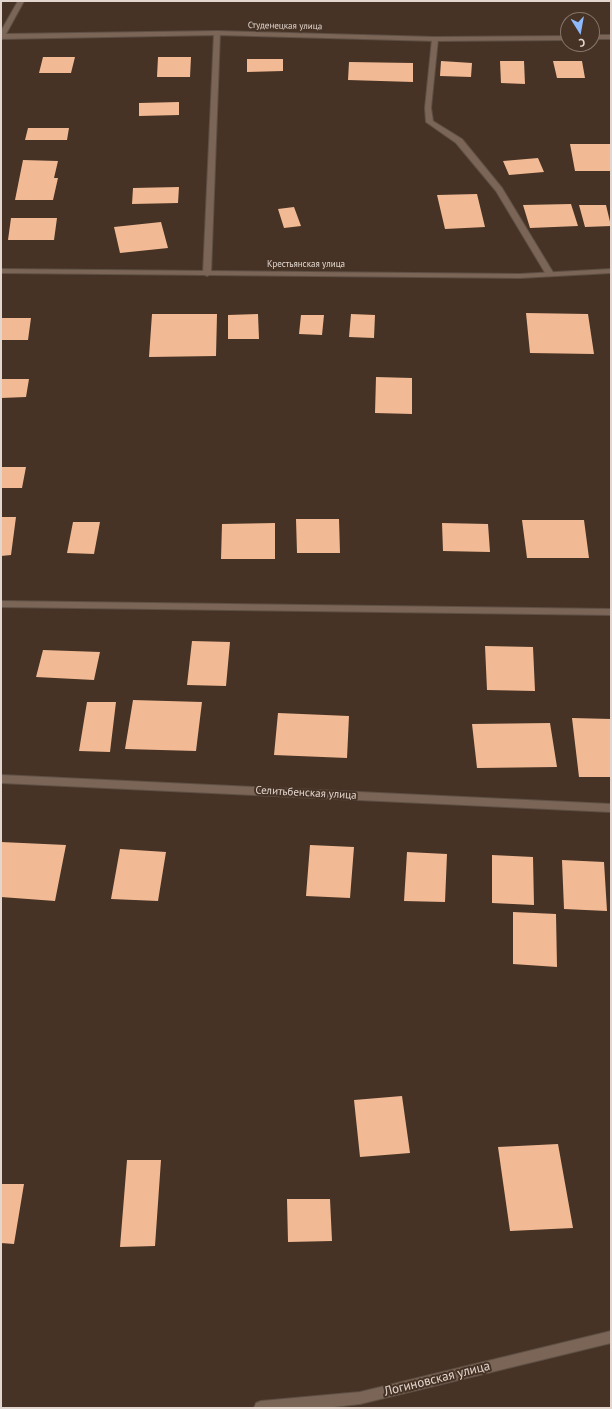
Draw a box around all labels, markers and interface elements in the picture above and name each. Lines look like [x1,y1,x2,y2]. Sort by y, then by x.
north arrow [560,12,600,52]
street label: Студенецкая улица [248,20,322,32]
text: С [578,35,586,50]
street label: Крестьянская улица [267,259,345,269]
street label: Селитьбенская улица [255,784,357,802]
street label: Логиновская улица [382,1358,492,1400]

